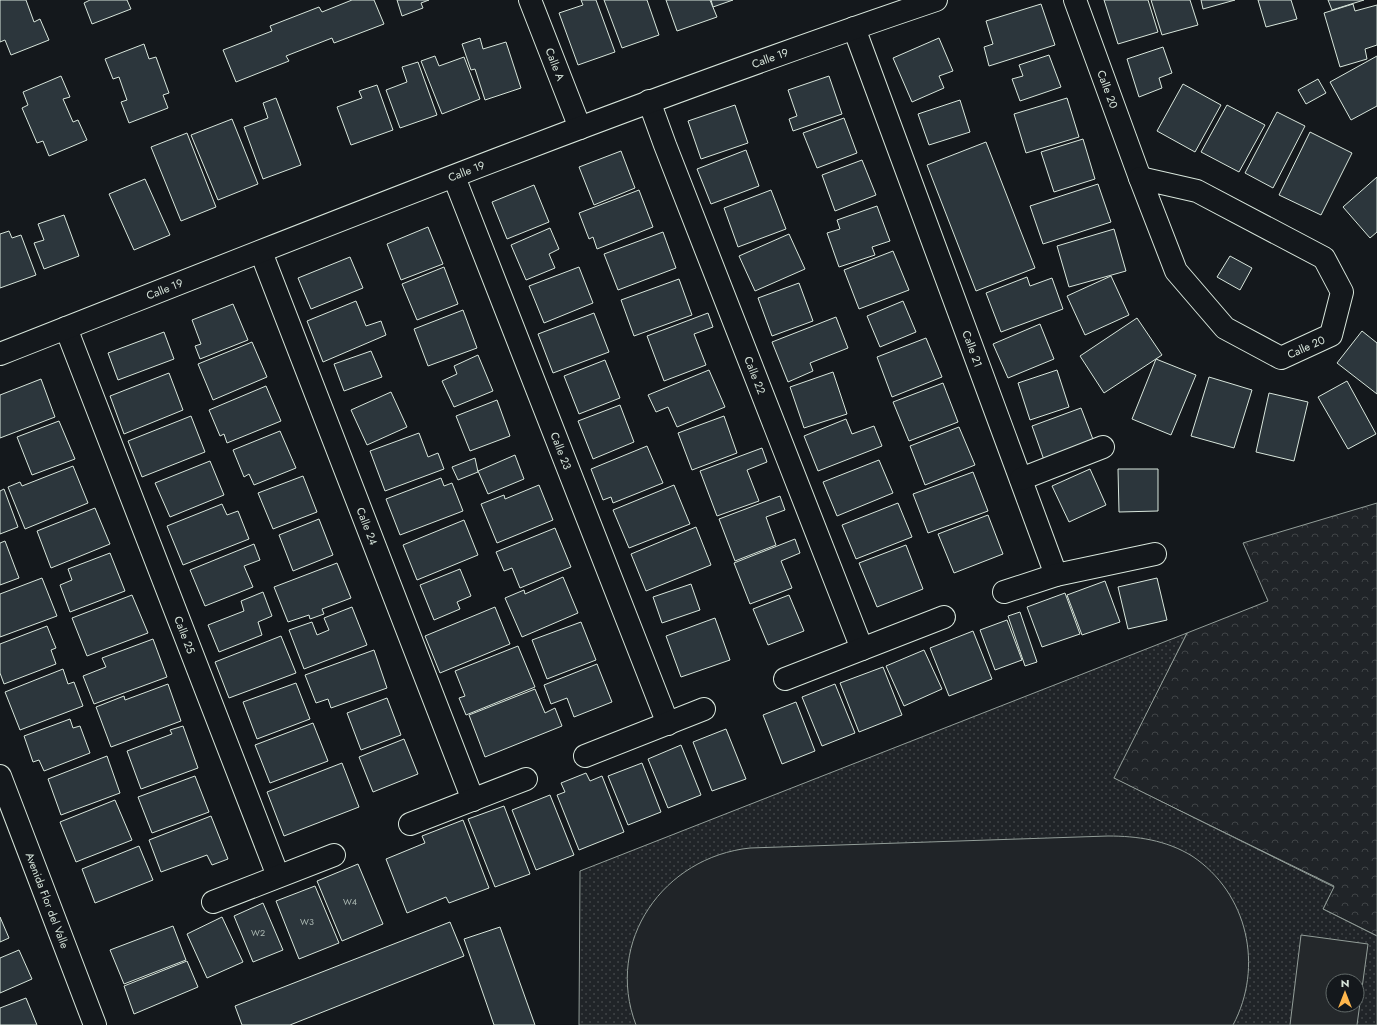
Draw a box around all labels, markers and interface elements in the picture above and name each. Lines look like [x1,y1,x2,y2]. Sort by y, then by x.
street label: Calle 19 [749,44,791,72]
street label: Calle A [541,45,569,84]
street label: Calle 20 [1093,68,1122,111]
street label: Calle 19 [446,157,487,185]
street label: Calle 19 [144,275,185,304]
street label: Calle 21 [958,328,987,369]
street label: Calle 20 [1285,331,1328,362]
street label: Calle 22 [740,354,770,396]
street label: Calle 23 [547,430,576,472]
street label: Calle 24 [352,505,382,548]
street label: Calle 25 [170,614,199,656]
street label: Avenida Flor del Valle [22,850,73,951]
house number: W4 [343,895,357,908]
house number: W3 [300,915,314,928]
house number: W2 [251,926,265,939]
north arrow [1325,973,1365,1013]
text: N [1341,975,1349,991]

